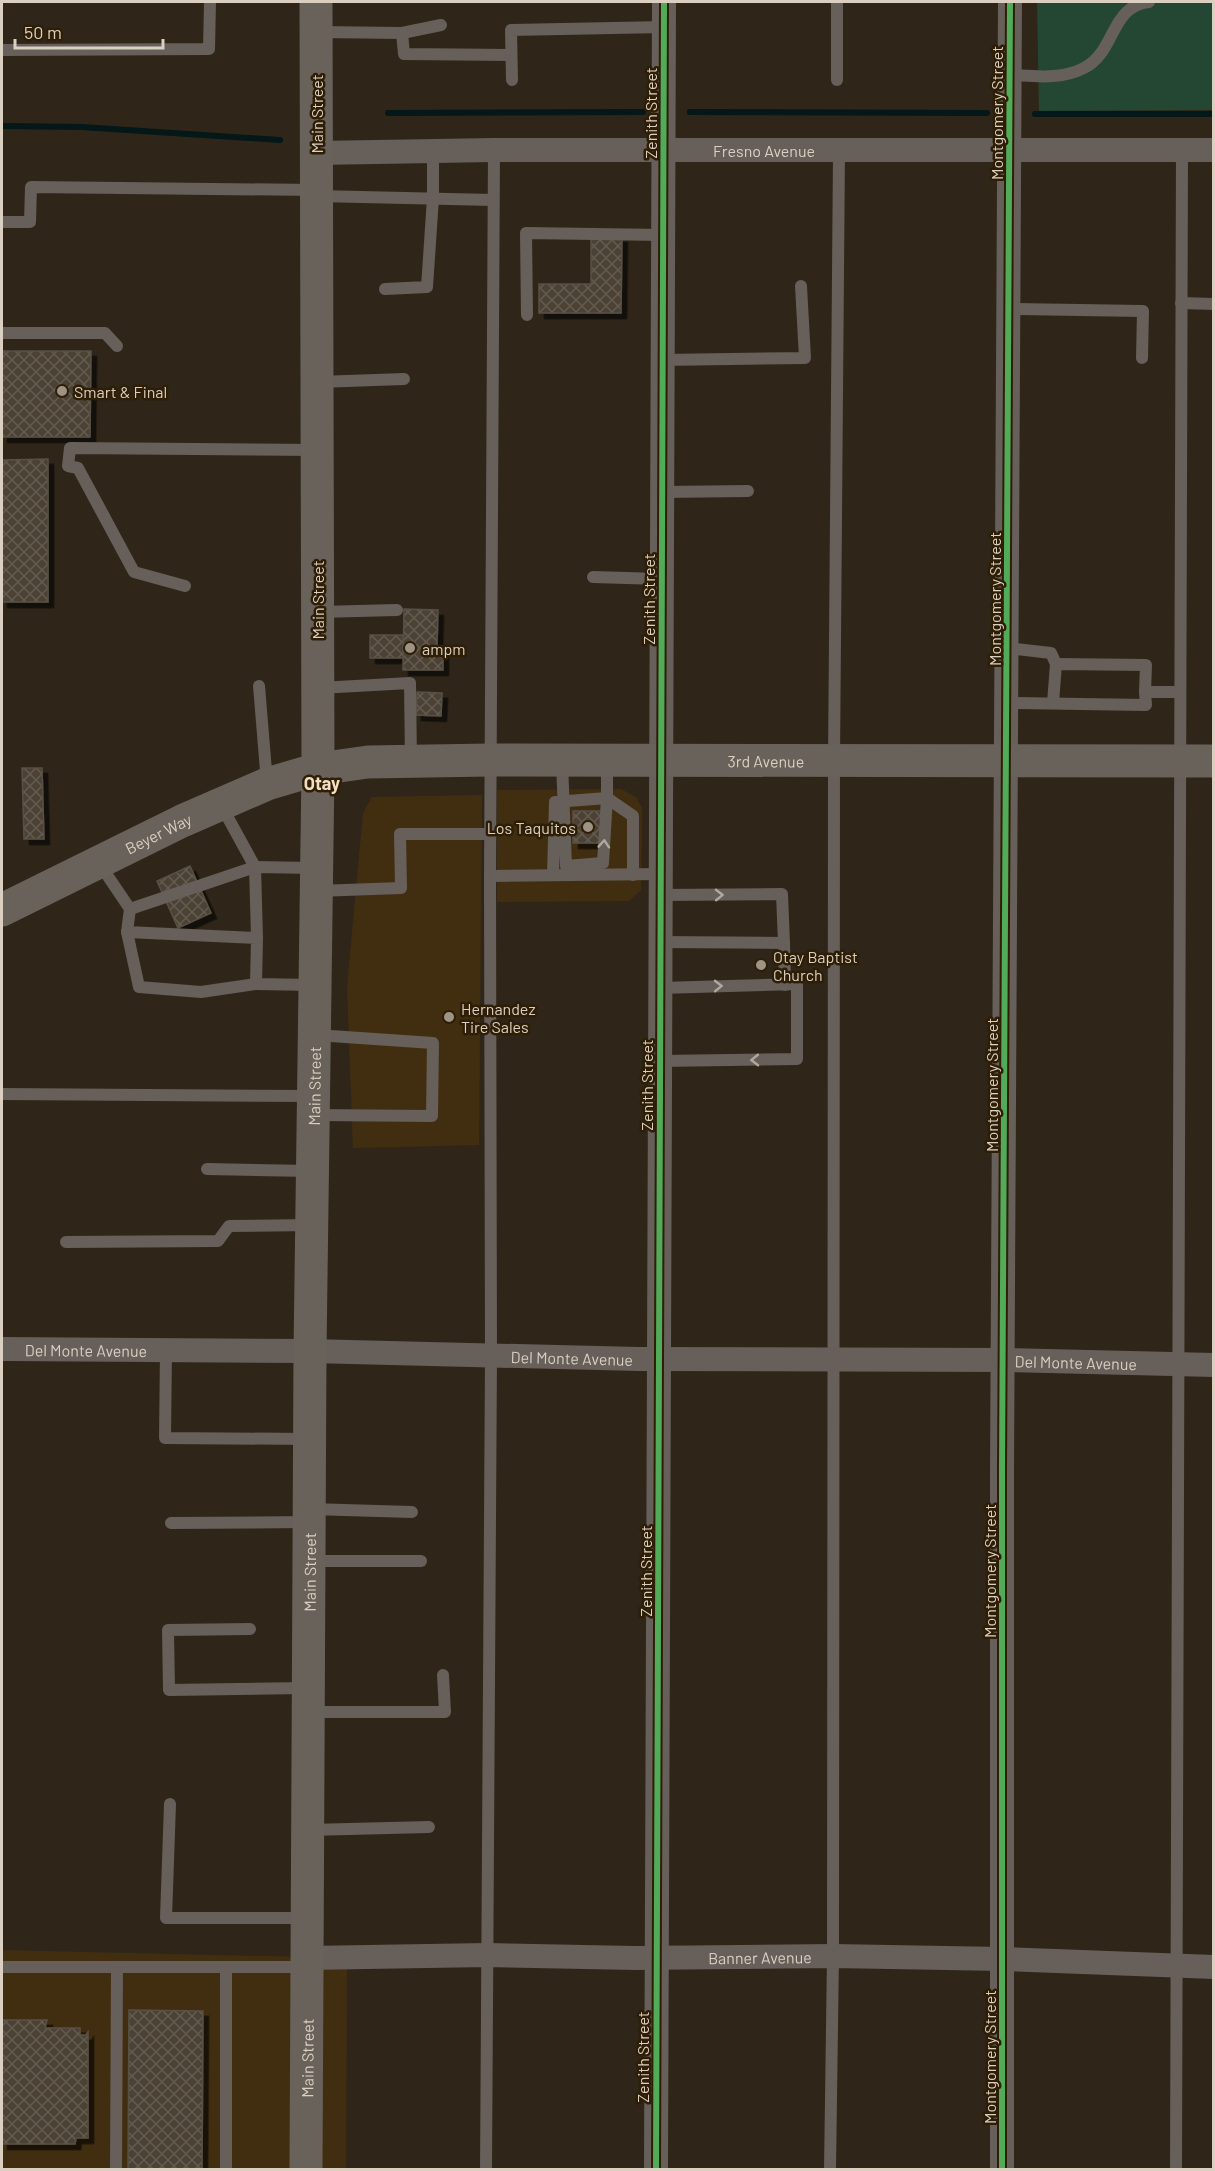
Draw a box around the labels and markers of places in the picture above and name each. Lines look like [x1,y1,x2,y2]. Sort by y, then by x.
place label: Smart & Final [74,382,167,401]
marker: Smart & Final [55,384,69,398]
place label: ampm [422,639,465,658]
marker: ampm [403,641,417,655]
place label: Los Taquitos [487,818,576,837]
marker: Los Taquitos [581,820,595,834]
place label: Otay Baptist Church [773,947,858,984]
marker: Otay Baptist Church [754,958,768,972]
place label: Hernandez Tire Sales [461,999,536,1036]
marker: Hernandez Tire Sales [442,1010,456,1024]

